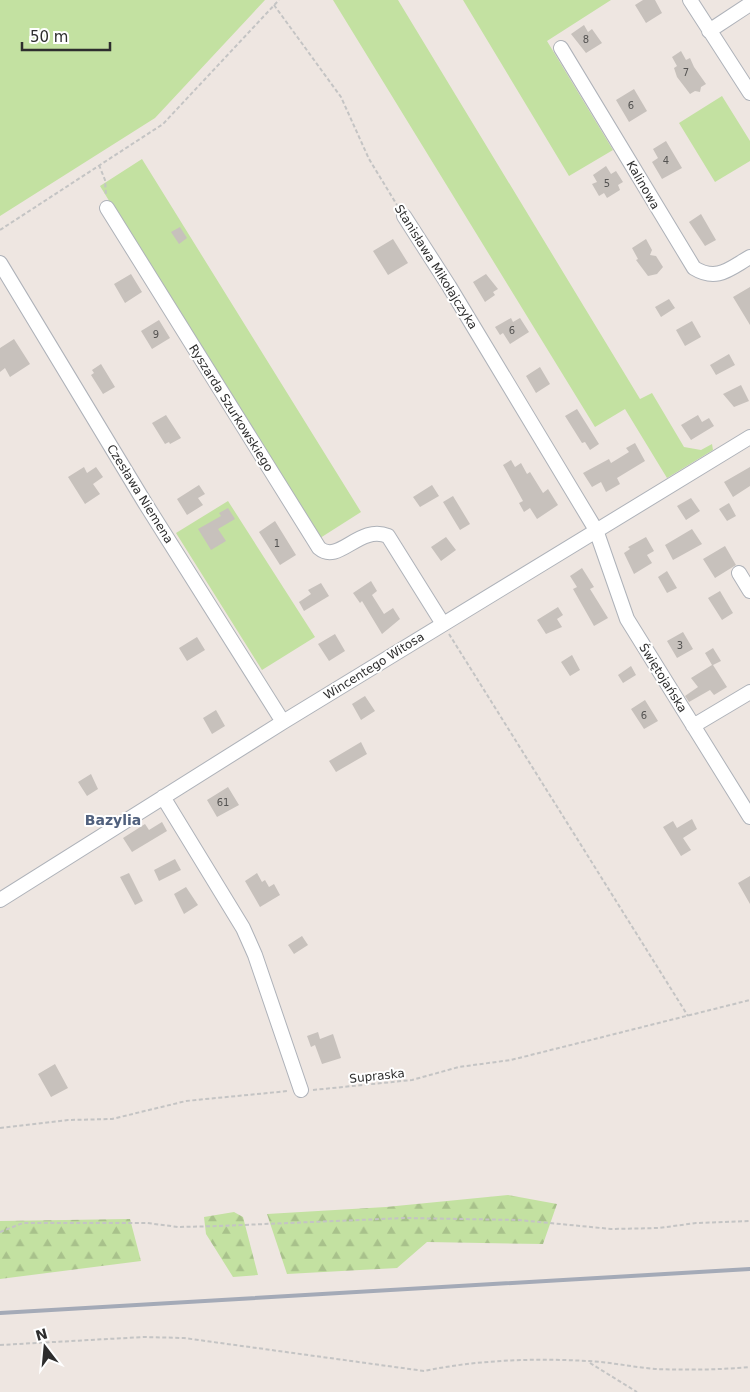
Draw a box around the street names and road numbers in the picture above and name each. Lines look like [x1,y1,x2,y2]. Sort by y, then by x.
street label: Kalinowa [623,158,663,212]
street label: Stanisława Mikołajczyka [392,202,480,332]
street label: Ryszarda Szurkowskiego [186,342,276,474]
street label: Czesława Niemena [104,442,176,546]
street label: Wincentego Witosa [321,629,427,703]
street label: Świętojańska [636,640,691,715]
street label: Supraska [349,1066,405,1086]

